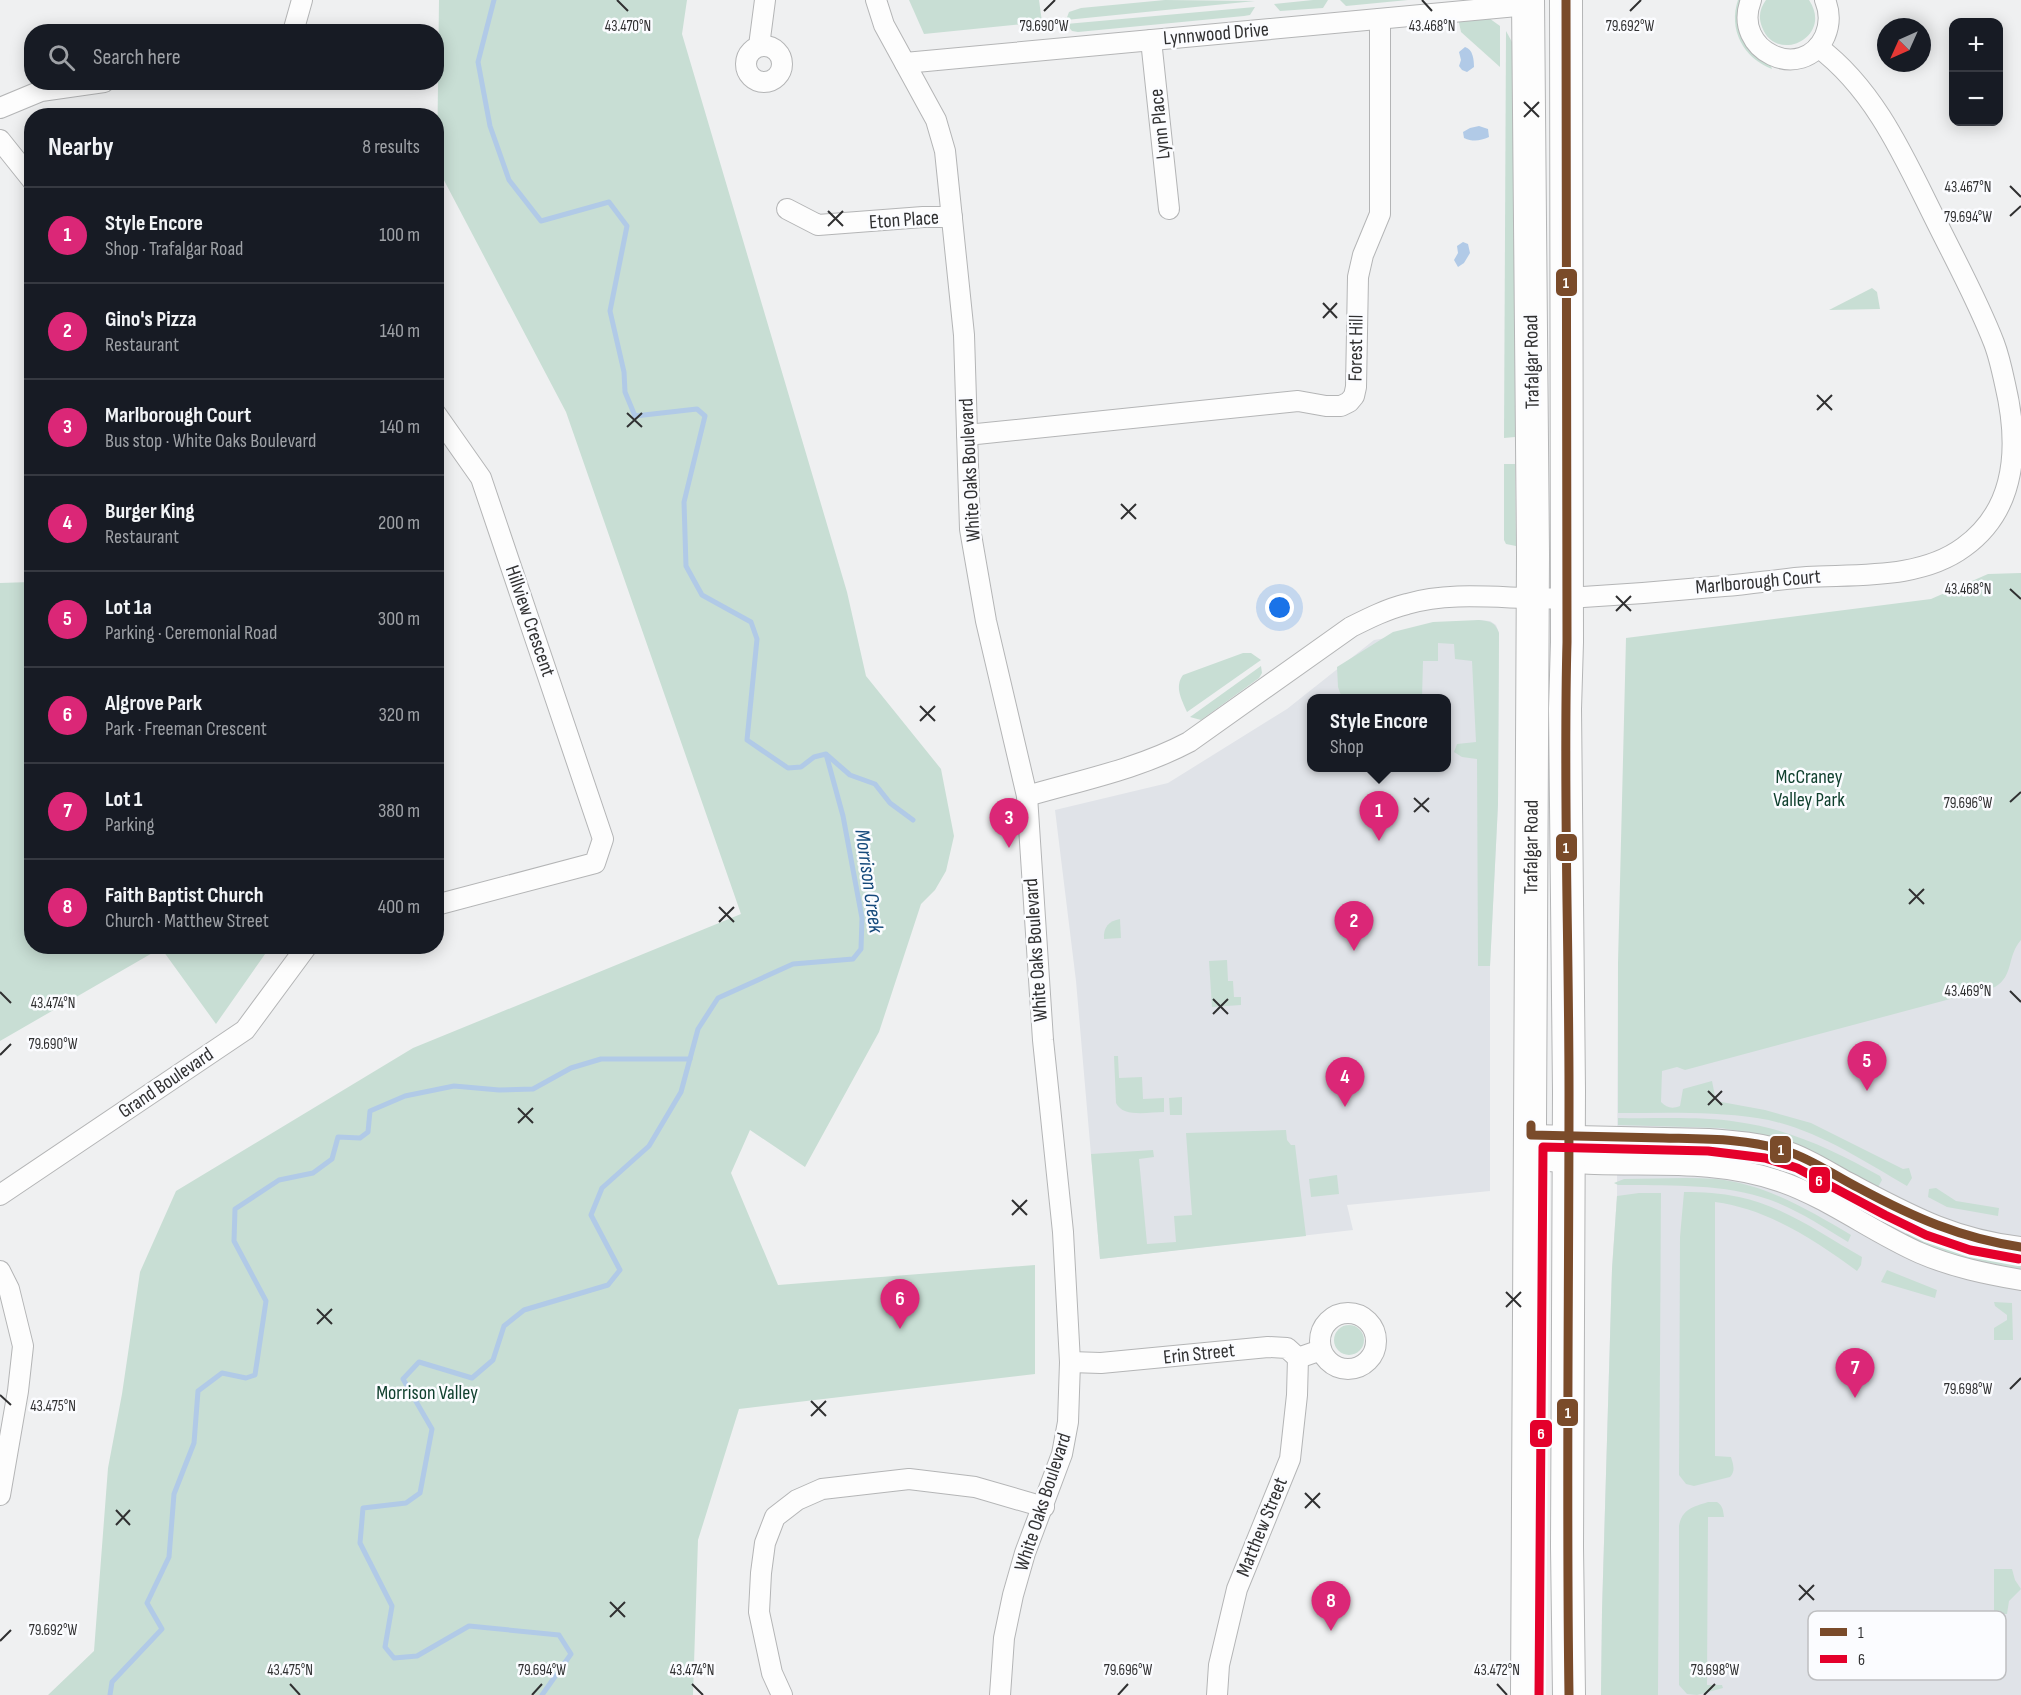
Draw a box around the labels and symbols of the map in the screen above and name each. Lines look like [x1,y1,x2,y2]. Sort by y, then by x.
text: 43.470°N [605,17,651,36]
text: 79.690°W [1020,17,1069,36]
street label: Lynnwood Drive [1162,17,1270,51]
text: 43.468°N [1409,17,1455,36]
text: 79.692°W [1606,17,1654,36]
north arrow [1877,18,1931,72]
street label: Lynn Place [1144,88,1176,160]
text: 43.467°N [1945,178,1991,197]
street label: Eton Place [868,206,940,234]
text: 79.694°W [1944,208,1992,227]
line badge: 1 [1555,268,1578,297]
text: 1 [1563,274,1570,293]
street label: Forest Hill [1343,314,1369,382]
street label: Trafalgar Road [1519,315,1545,409]
street label: White Oaks Boulevard [954,398,986,542]
street label: Hillview Crescent [500,562,560,680]
street label: Marlborough Court [1694,565,1822,599]
text: 43.468°N [1945,580,1991,599]
your location [1265,593,1294,622]
park label: McCraney Valley Park [1773,765,1845,812]
pin: 1 [1360,792,1398,841]
text: 79.696°W [1944,794,1993,813]
pin: 3 [990,798,1028,848]
street label: Trafalgar Road [1519,800,1544,894]
water label: Morrison Creek [849,828,889,935]
line badge: 1 [1555,833,1578,862]
text: 1 [1563,839,1570,858]
street label: White Oaks Boulevard [1019,878,1053,1022]
pin: 2 [1334,902,1374,951]
text: 43.469°N [1945,982,1991,1001]
text: 43.474°N [31,994,75,1013]
text: 79.690°W [29,1035,78,1054]
street label: Grand Boulevard [114,1042,218,1124]
pin: 5 [1848,1042,1886,1091]
pin: 4 [1326,1058,1364,1107]
line badge: 1 [1769,1135,1792,1164]
text: 1 [1778,1141,1785,1160]
line badge: 6 [1808,1166,1831,1194]
text: 6 [1815,1172,1823,1191]
pin: 6 [880,1280,920,1329]
street label: Erin Street [1162,1338,1236,1370]
pin: 7 [1836,1348,1874,1398]
text: 79.698°W [1944,1380,1992,1399]
park label: Morrison Valley [376,1381,478,1405]
text: 43.475°N [30,1397,76,1416]
line badge: 1 [1556,1398,1579,1427]
text: 1 [1565,1404,1572,1423]
line badge: 6 [1529,1419,1553,1448]
text: 6 [1537,1425,1545,1444]
street label: White Oaks Boulevard [1009,1430,1077,1574]
street label: Matthew Street [1231,1474,1293,1580]
pin: 8 [1312,1582,1350,1631]
legend [1808,1611,2006,1680]
text: 79.692°W [29,1621,77,1640]
text: 1 [1858,1624,1864,1643]
text: 6 [1858,1651,1865,1670]
text: 43.475°N [267,1661,313,1680]
text: 79.694°W [518,1661,566,1680]
text: 43.474°N [670,1661,714,1680]
text: 79.696°W [1104,1661,1153,1680]
text: 43.472°N [1474,1661,1520,1680]
text: 79.698°W [1691,1661,1739,1680]

